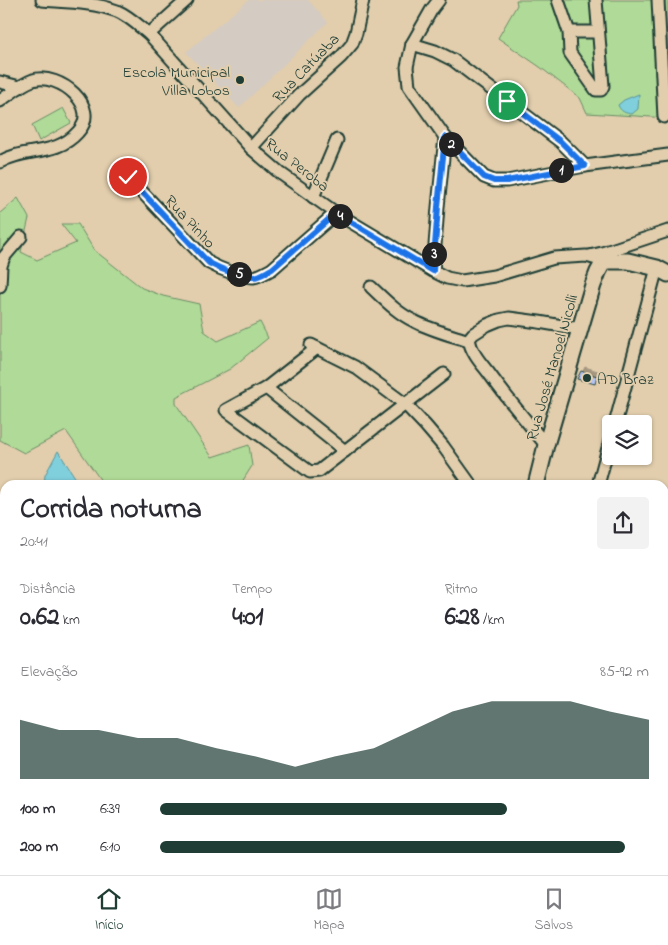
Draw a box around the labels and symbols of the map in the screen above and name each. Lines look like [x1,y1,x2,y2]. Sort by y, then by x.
street label: Rua Catúaba [267,28,346,108]
place label: Escola Municipal Villa Lobos [122,61,230,103]
marker: Escola Municipal Villa Lobos [234,74,246,86]
pin [486,80,528,122]
pin: 2 [438,132,464,156]
street label: Rua Peroba [259,133,334,198]
pin [107,156,149,198]
pin: 1 [548,158,574,182]
street label: Rua Pinho [158,190,221,255]
pin: 4 [328,204,352,228]
pin: 3 [422,242,446,266]
pin: 5 [226,262,252,286]
street label: Rua José Manoel Nicolli [521,291,585,444]
place label: AD Braz [597,368,654,392]
marker: AD Braz [581,372,593,384]

